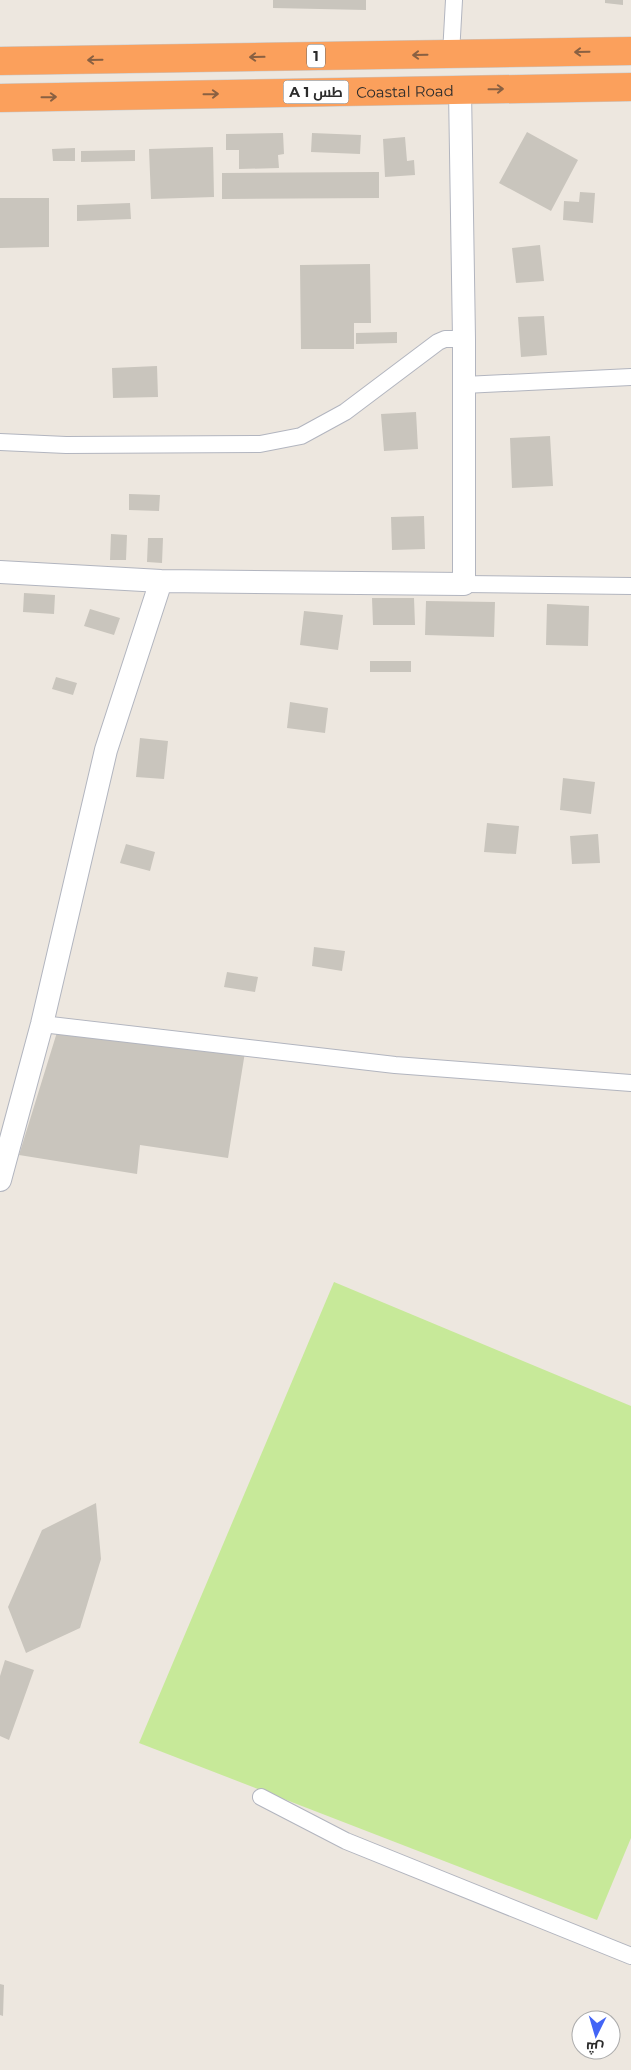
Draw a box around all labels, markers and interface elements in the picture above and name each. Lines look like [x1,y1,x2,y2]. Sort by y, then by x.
road number: 1 [307,44,325,68]
one-way arrow [575,47,591,57]
one-way arrow [412,50,428,60]
one-way arrow [250,52,266,62]
one-way arrow [87,55,104,65]
road number: A 1 طس [284,80,348,104]
street label: Coastal Road [356,81,454,101]
one-way arrow [488,84,504,94]
one-way arrow [202,89,219,99]
one-way arrow [40,92,56,102]
north arrow [571,2010,621,2060]
text: ش [585,2038,605,2058]

